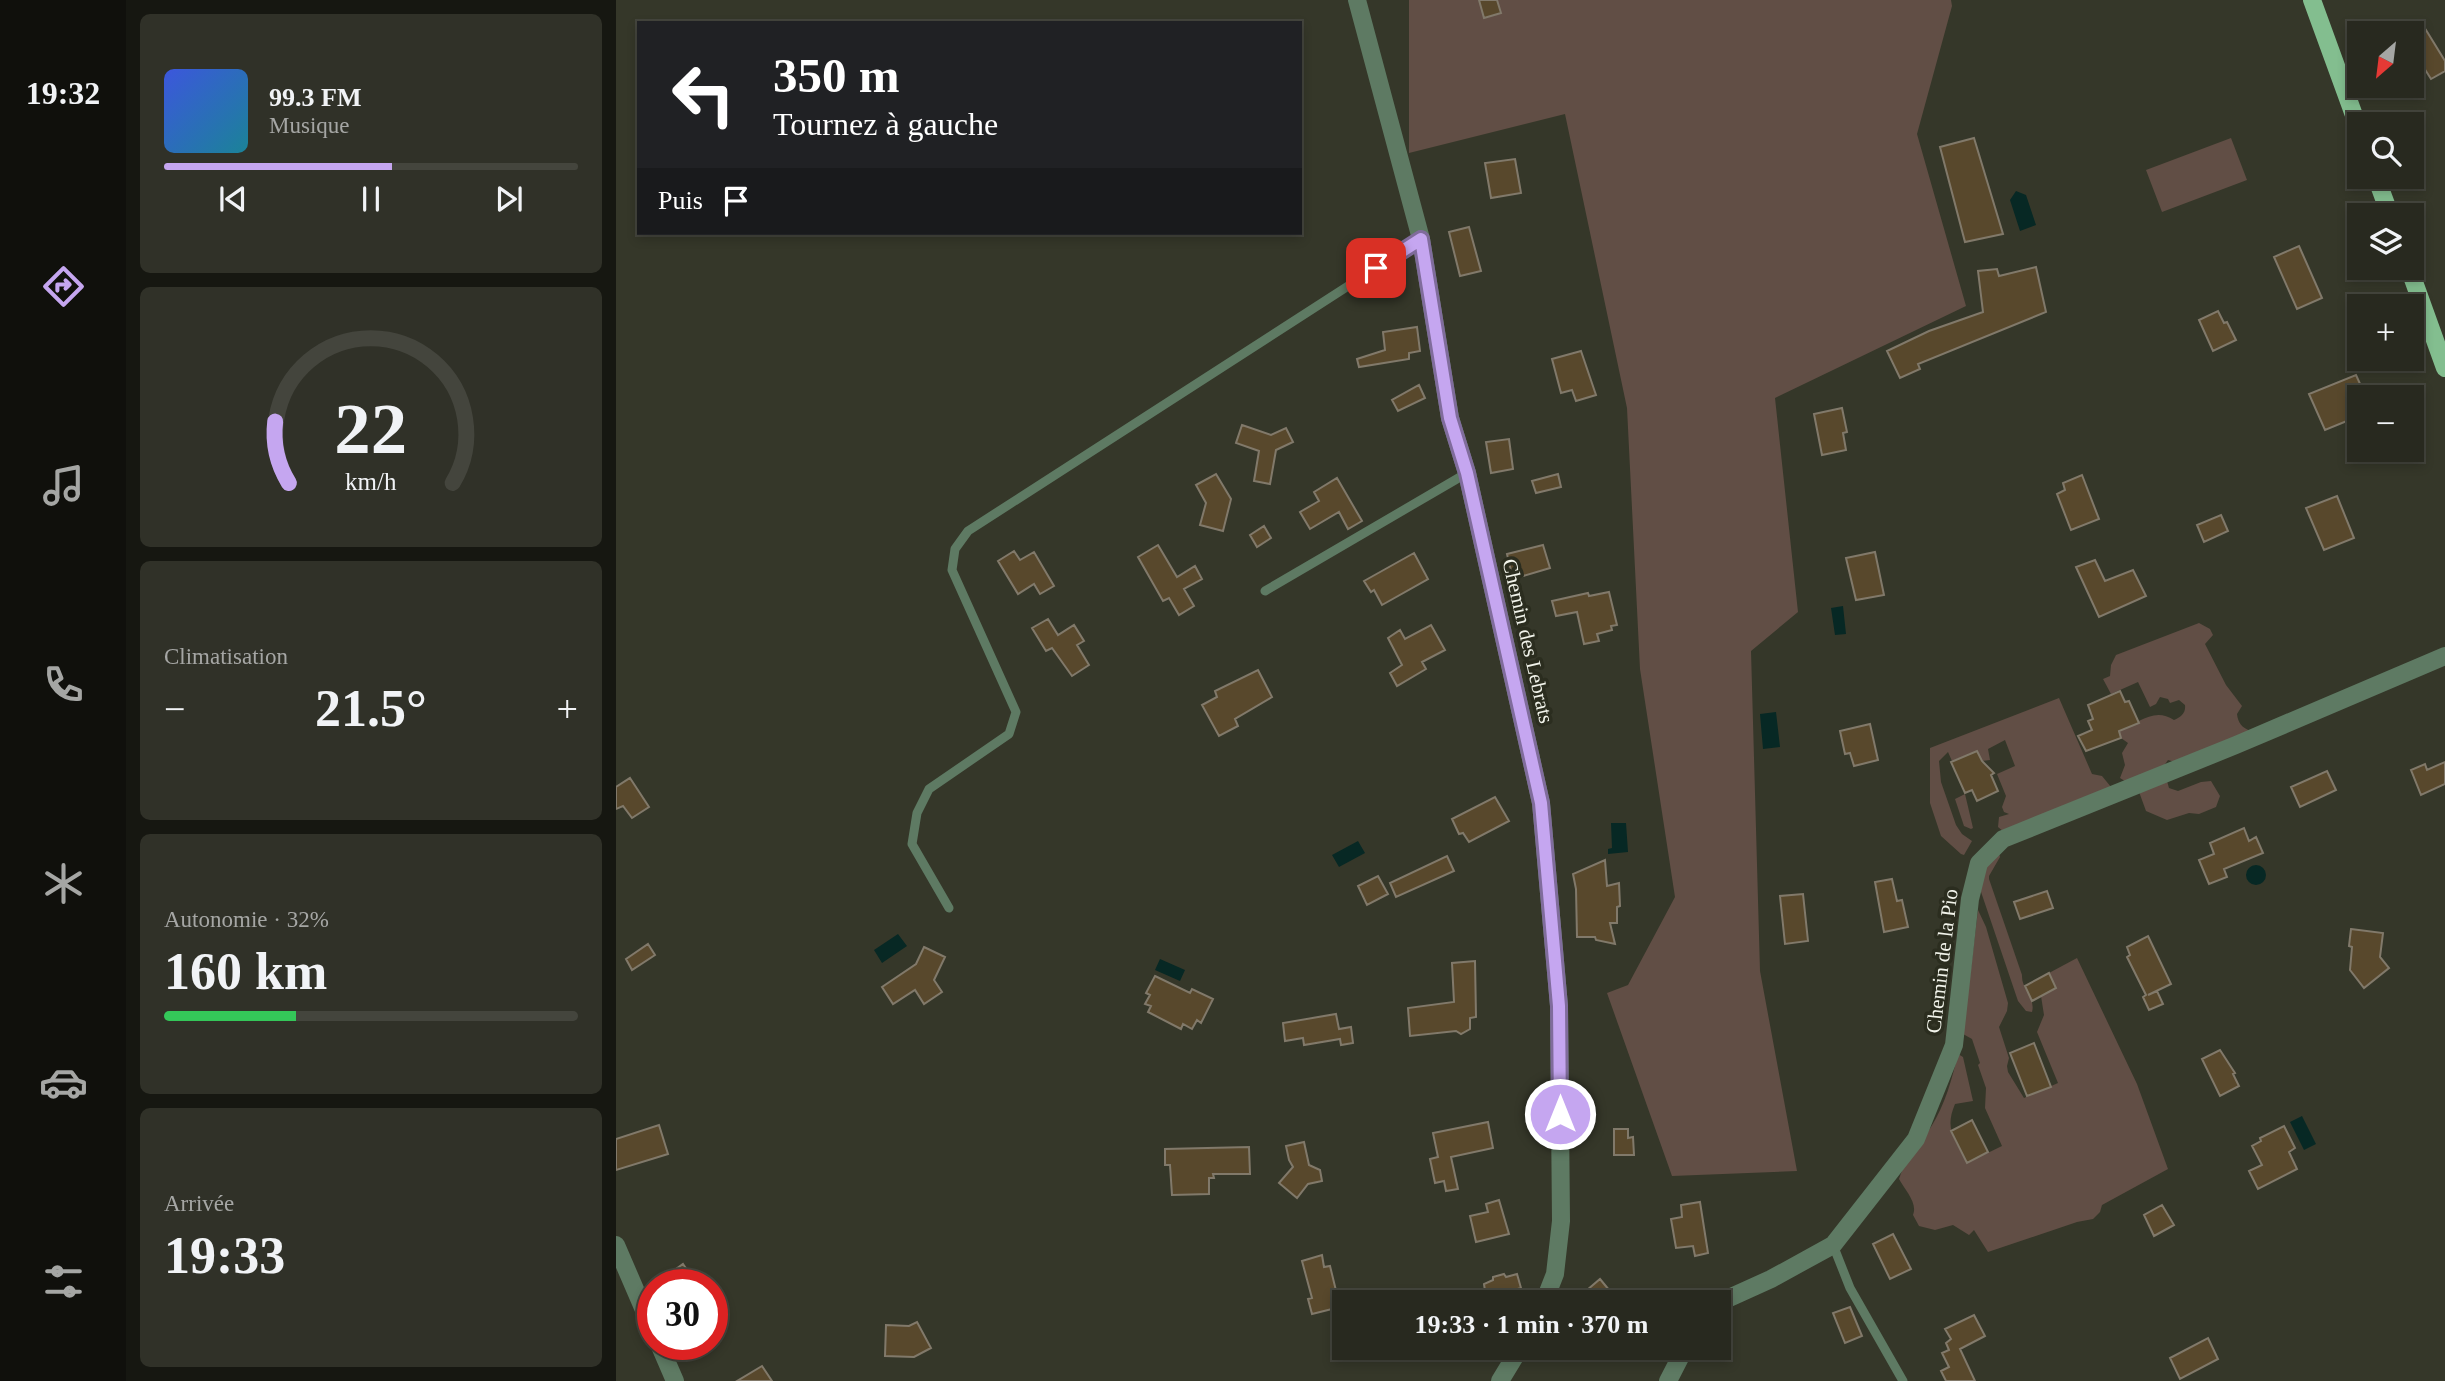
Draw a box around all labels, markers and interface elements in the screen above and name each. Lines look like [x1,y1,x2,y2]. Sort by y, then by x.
north arrow [2347,21,2424,98]
map controls [2347,21,2424,462]
text: 350 m [773,48,900,103]
icon: left [658,49,749,140]
text: 19:32 [26,75,100,111]
text: 99.3 FM [269,83,361,112]
text: Tournez à gauche [773,106,998,142]
button: search [2347,112,2424,189]
text: Musique [269,113,350,138]
icon: previous [214,180,252,218]
icon: pause [352,180,390,218]
icon: next [490,180,528,218]
icon: arrive [717,182,755,220]
text: Puis [658,186,703,215]
button: layers [2347,203,2424,280]
pin [1346,238,1406,298]
icon: arrive [1357,249,1395,287]
icon: directions [39,262,88,311]
button: + [2347,294,2424,371]
button: − [2347,385,2424,462]
text: 22 [335,389,407,470]
icon: music [39,461,88,510]
text: km/h [345,468,397,495]
street label: Chemin des Lebrats [1497,556,1559,726]
text: Climatisation [164,644,288,669]
icon: phone [39,660,88,709]
text: 21.5° [315,680,427,737]
text: − [164,688,185,730]
text: + [557,688,578,730]
icon: climate [39,859,88,908]
street label: Chemin de la Pio [1921,887,1963,1035]
text: Autonomie · 32% [164,907,329,932]
text: 160 km [164,943,327,1000]
icon: car [39,1058,88,1107]
position arrow [1523,1077,1597,1151]
text: Arrivée [164,1191,234,1216]
text: 19:33 [164,1227,285,1284]
icon: filters [39,1257,88,1306]
speed limit sign: 30 [637,1269,728,1360]
text: 19:33 · 1 min · 370 m [1415,1310,1649,1339]

